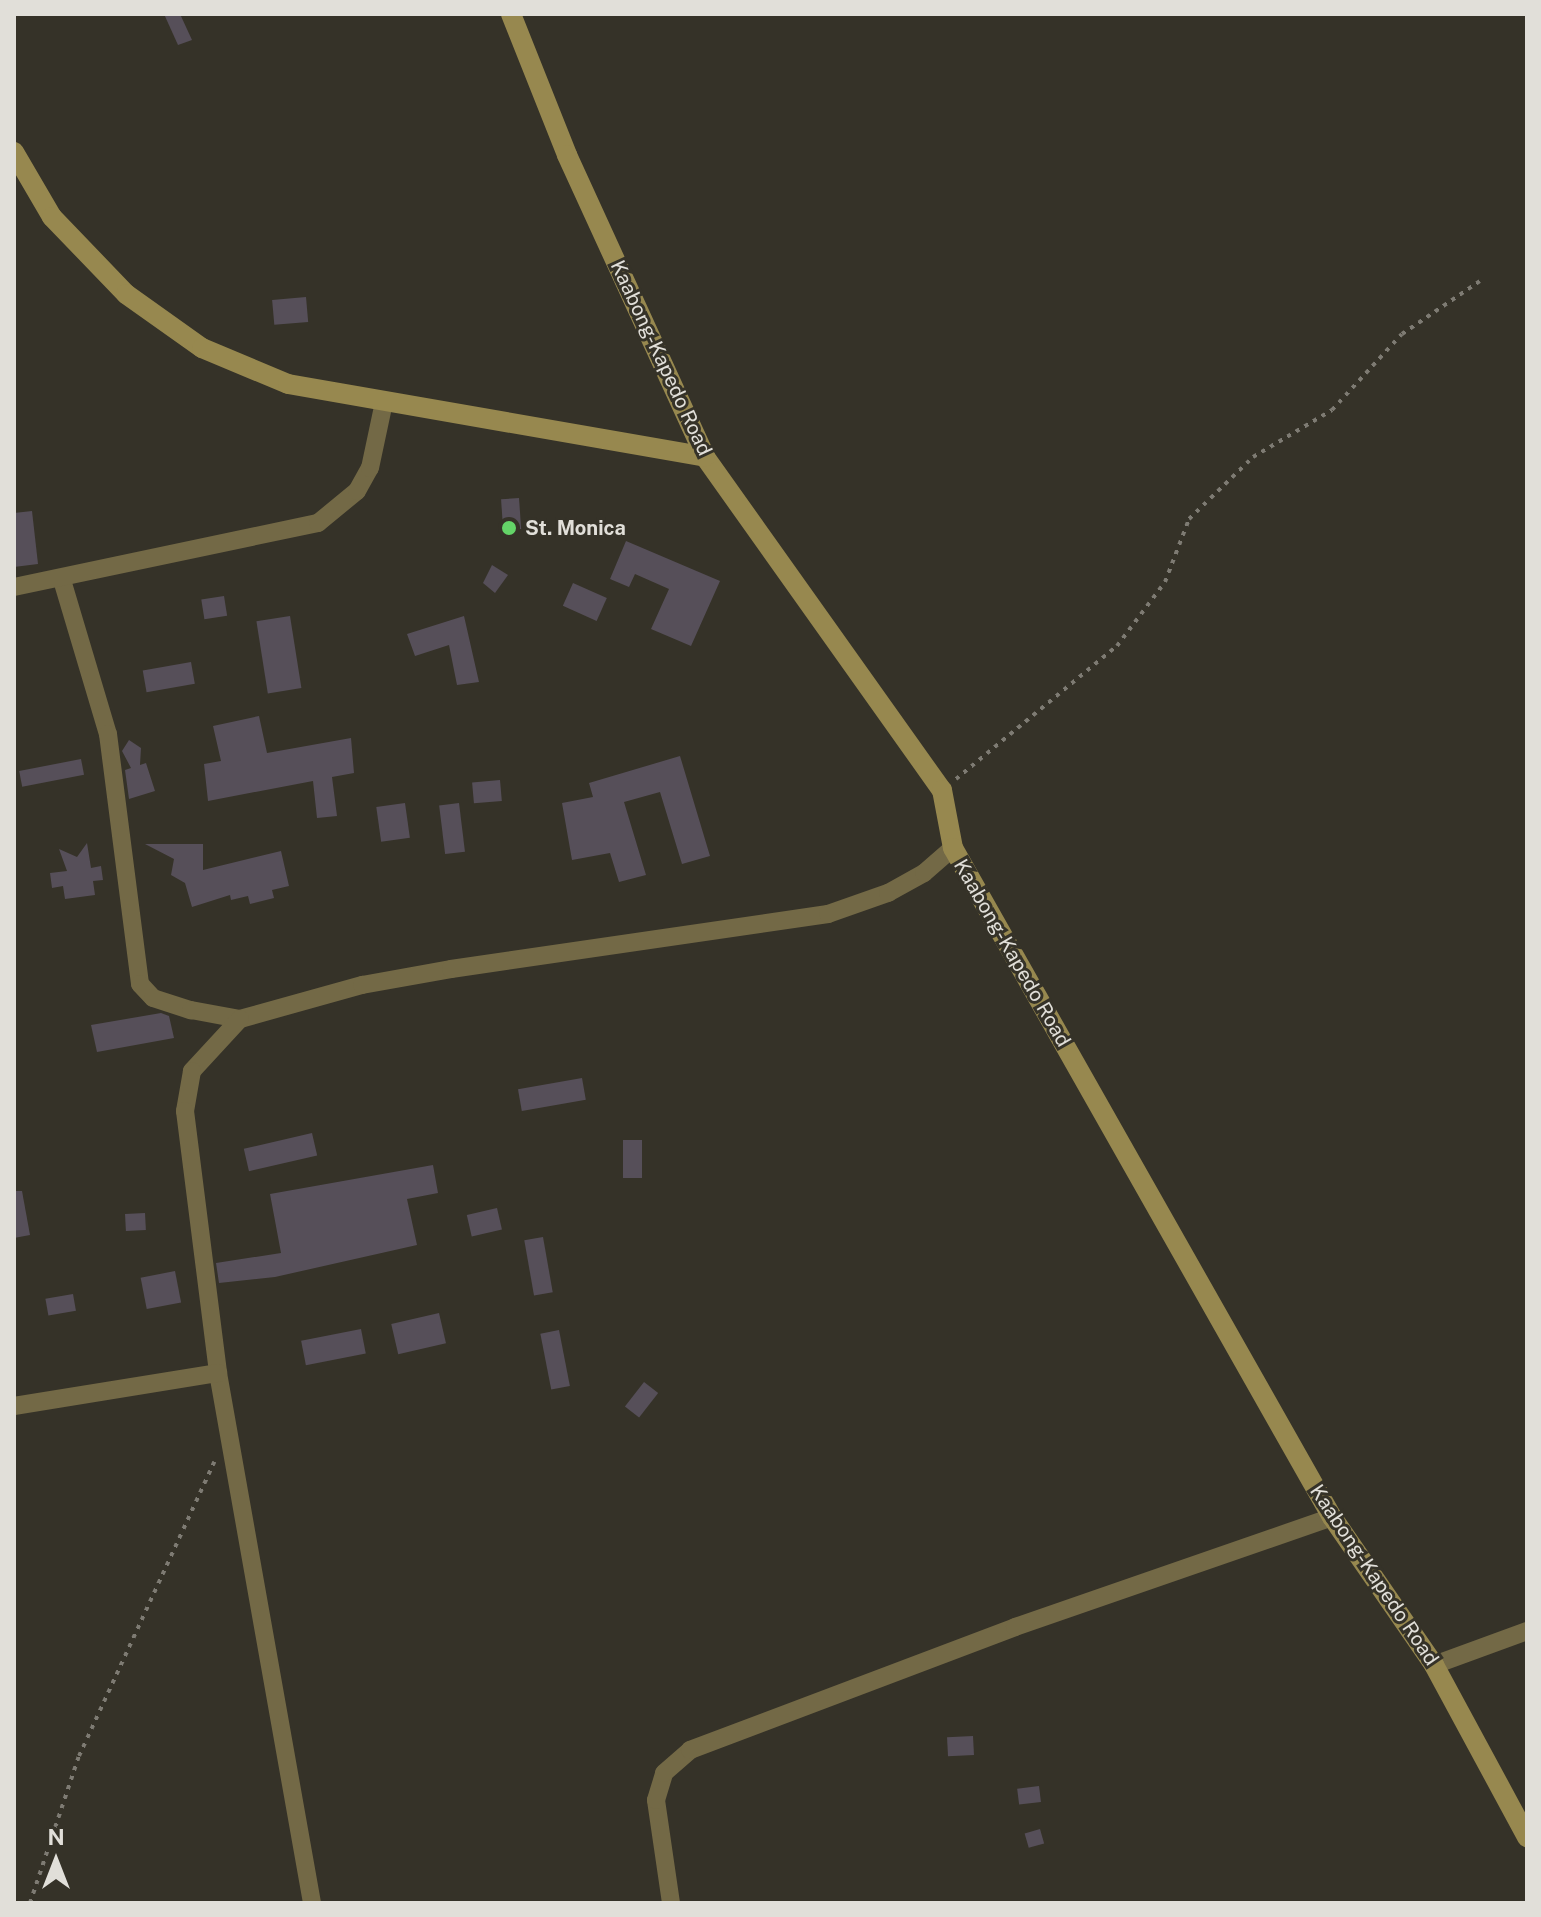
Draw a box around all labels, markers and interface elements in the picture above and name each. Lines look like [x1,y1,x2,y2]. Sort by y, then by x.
street label: Kaabong-Kapedo Road [605,257,717,459]
place label: St. Monica [525,516,626,540]
marker: St. Monica [500,519,518,537]
street label: Kaabong-Kapedo Road [948,855,1076,1051]
street label: Kaabong-Kapedo Road [1305,1480,1443,1670]
north arrow [16,1821,96,1901]
text: N [47,1824,65,1850]

